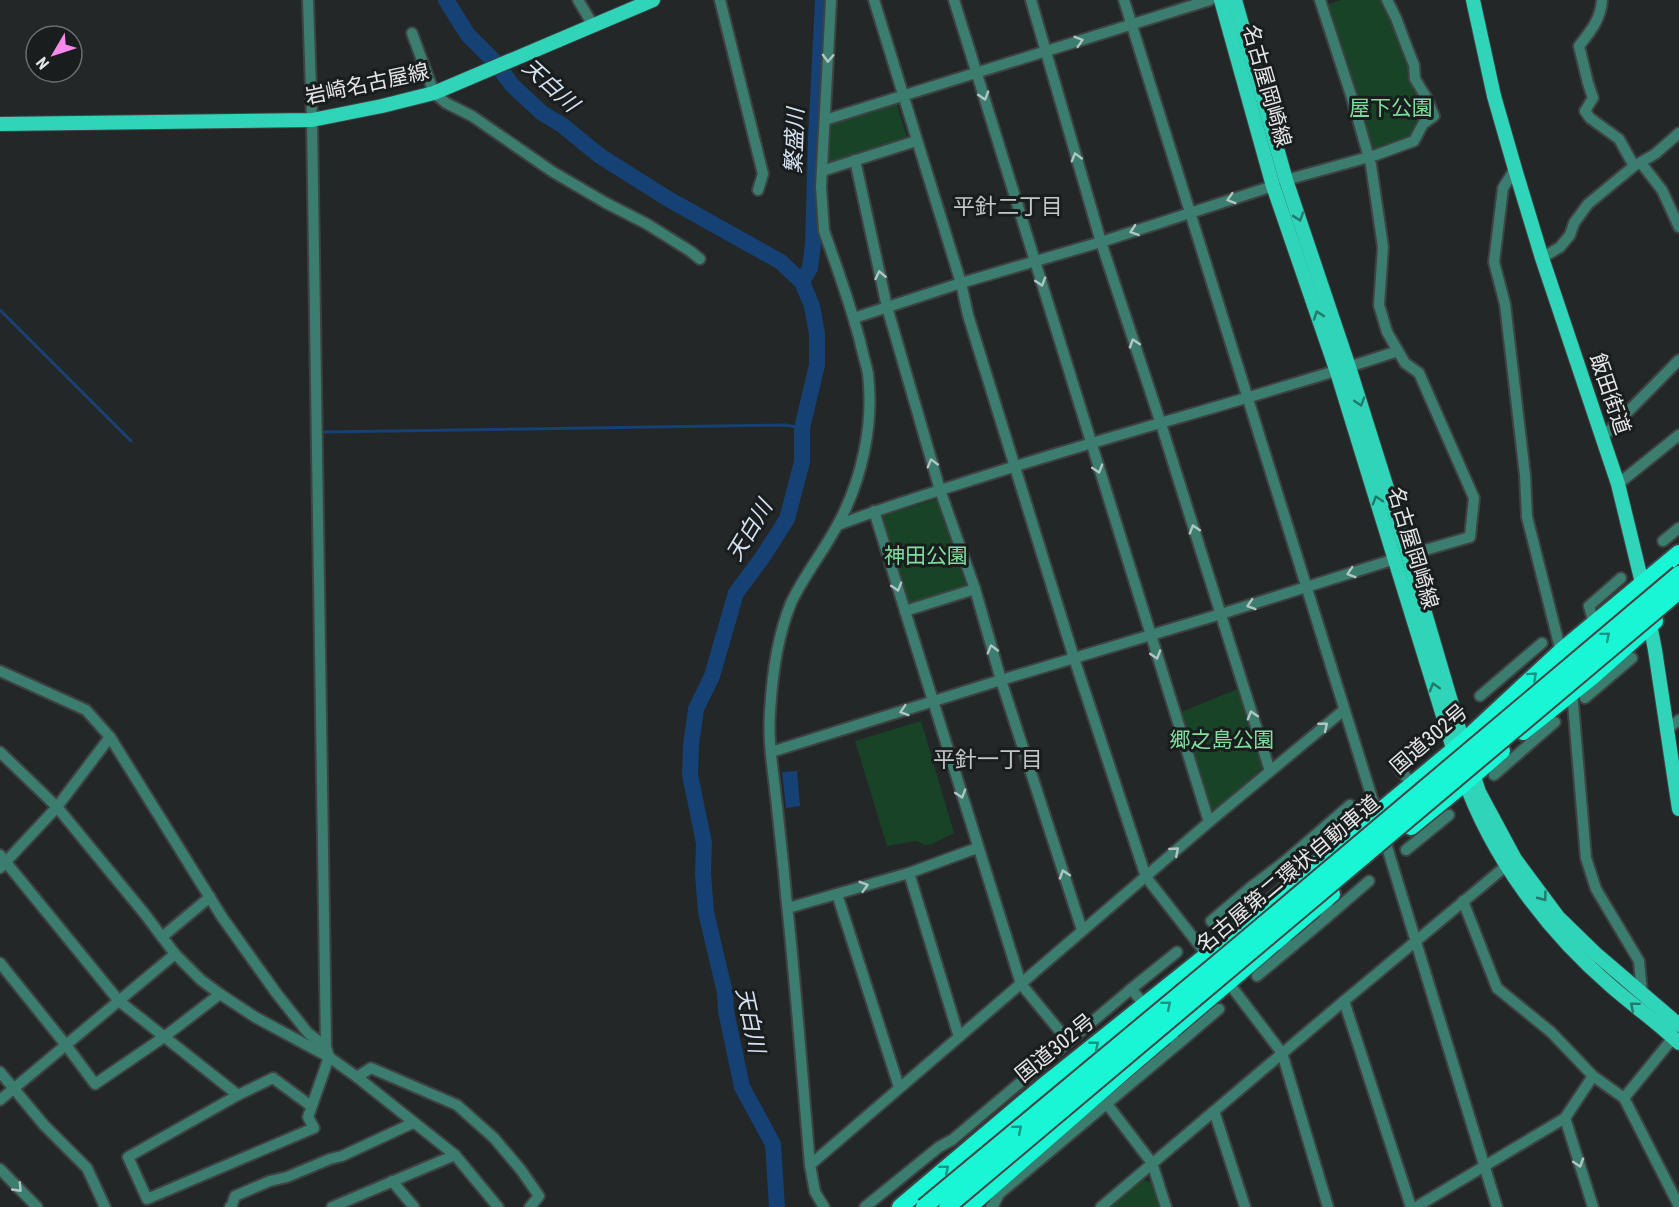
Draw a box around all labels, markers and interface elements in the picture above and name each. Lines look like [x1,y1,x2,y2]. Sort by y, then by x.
street label: 名古屋岡崎線 [1238,22,1296,150]
north arrow [24,24,84,84]
one-way arrow [1073,36,1084,48]
text: N [32,53,53,73]
water label: 天白川 [518,54,585,118]
one-way arrow [822,54,835,63]
street label: 岩崎名古屋線 [303,59,431,109]
one-way arrow [977,90,989,101]
park label: 屋下公園 [1349,96,1433,120]
water label: 繁盛川 [781,106,808,174]
one-way arrow [1071,152,1084,162]
one-way arrow [1226,192,1237,204]
district label: 平針二丁目 [953,194,1063,219]
one-way arrow [1291,212,1304,222]
one-way arrow [1129,223,1140,236]
one-way arrow [874,270,887,280]
one-way arrow [1034,276,1046,287]
one-way arrow [1312,310,1325,321]
one-way arrow [1129,338,1142,349]
street label: 飯田街道 [1585,350,1635,438]
one-way arrow [1353,396,1365,407]
one-way arrow [927,458,939,469]
one-way arrow [1091,463,1104,474]
street label: 名古屋岡崎線 [1383,484,1443,612]
water label: 天白川 [722,494,778,565]
one-way arrow [1372,495,1384,506]
one-way arrow [1189,524,1202,535]
park label: 神田公園 [884,544,968,568]
one-way arrow [1346,566,1357,578]
one-way arrow [890,581,903,592]
one-way arrow [1246,598,1257,610]
one-way arrow [1599,632,1610,643]
one-way arrow [987,644,999,654]
one-way arrow [1149,649,1161,660]
one-way arrow [1526,672,1537,683]
one-way arrow [1429,682,1441,693]
street label: 国道302号 [1386,699,1472,779]
one-way arrow [899,704,910,716]
one-way arrow [1247,710,1260,721]
one-way arrow [1317,722,1328,733]
park label: 郷之島公園 [1170,728,1275,752]
district label: 平針一丁目 [933,747,1043,772]
one-way arrow [954,788,966,799]
street label: 名古屋第二環状自動車道 [1192,791,1384,957]
one-way arrow [1168,847,1179,858]
one-way arrow [1059,869,1072,880]
one-way arrow [858,881,869,893]
one-way arrow [1536,891,1547,902]
water label: 天白川 [731,985,770,1057]
one-way arrow [1161,1001,1172,1012]
one-way arrow [1630,1002,1641,1013]
street label: 国道302号 [1011,1009,1099,1087]
one-way arrow [1088,1041,1099,1052]
one-way arrow [1011,1126,1022,1137]
one-way arrow [1572,1157,1584,1168]
one-way arrow [938,1166,949,1177]
one-way arrow [11,1181,22,1192]

